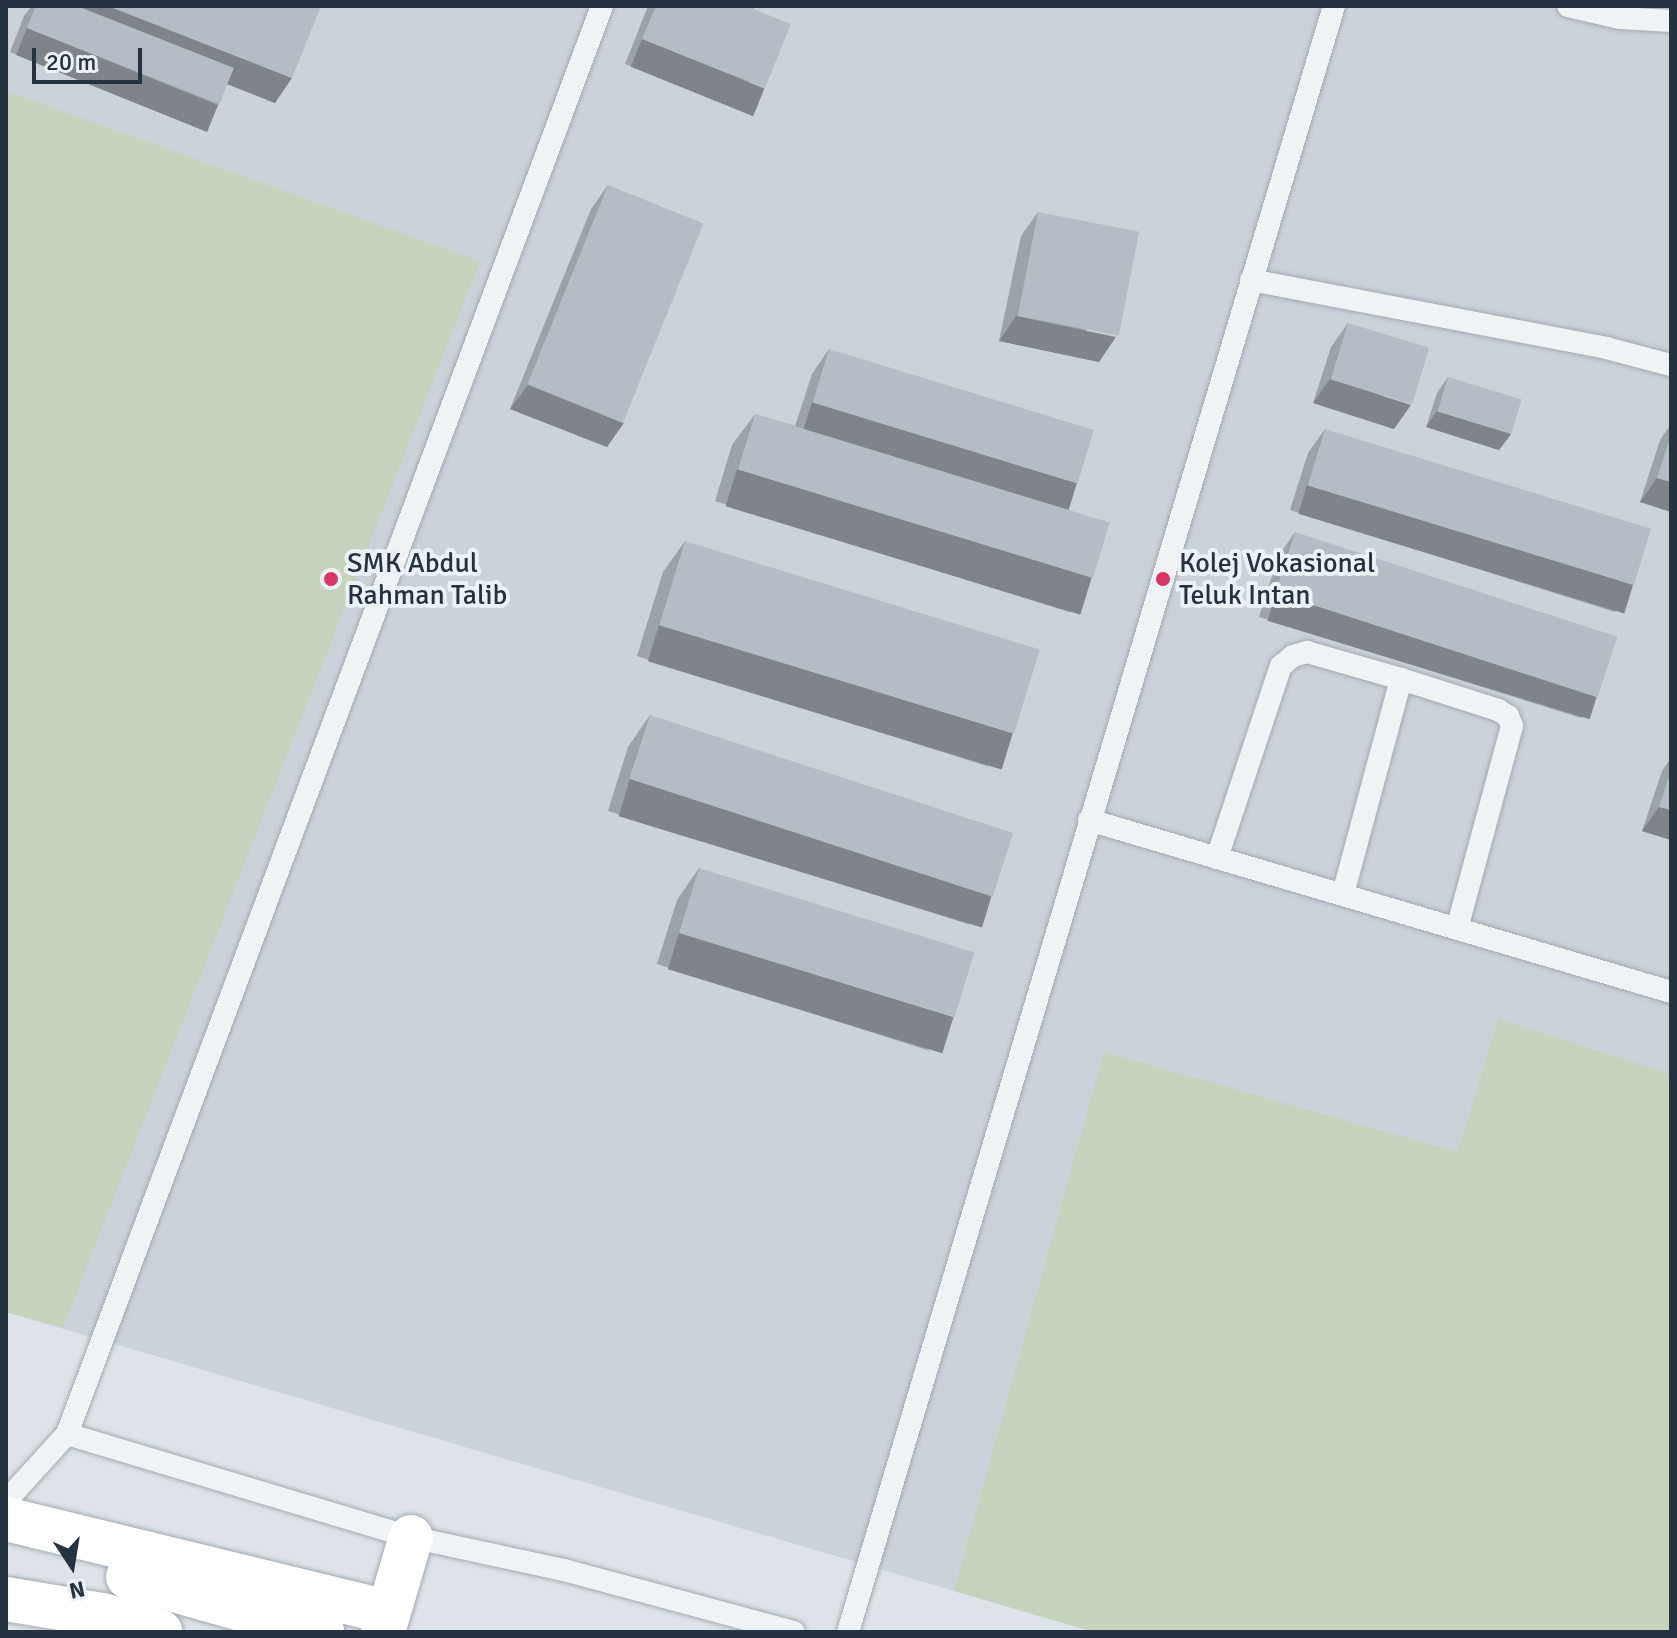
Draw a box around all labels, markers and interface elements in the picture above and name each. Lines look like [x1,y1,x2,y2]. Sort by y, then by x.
scale bar [36,32,146,82]
text: 20 m [46,47,96,77]
place label: SMK Abdul Rahman Talib [347,546,507,612]
place label: Kolej Vokasional Teluk Intan [1179,546,1375,612]
marker: SMK Abdul Rahman Talib [322,570,340,588]
marker: Kolej Vokasional Teluk Intan [1154,570,1172,588]
north arrow [32,1526,112,1606]
text: N [67,1575,87,1605]

